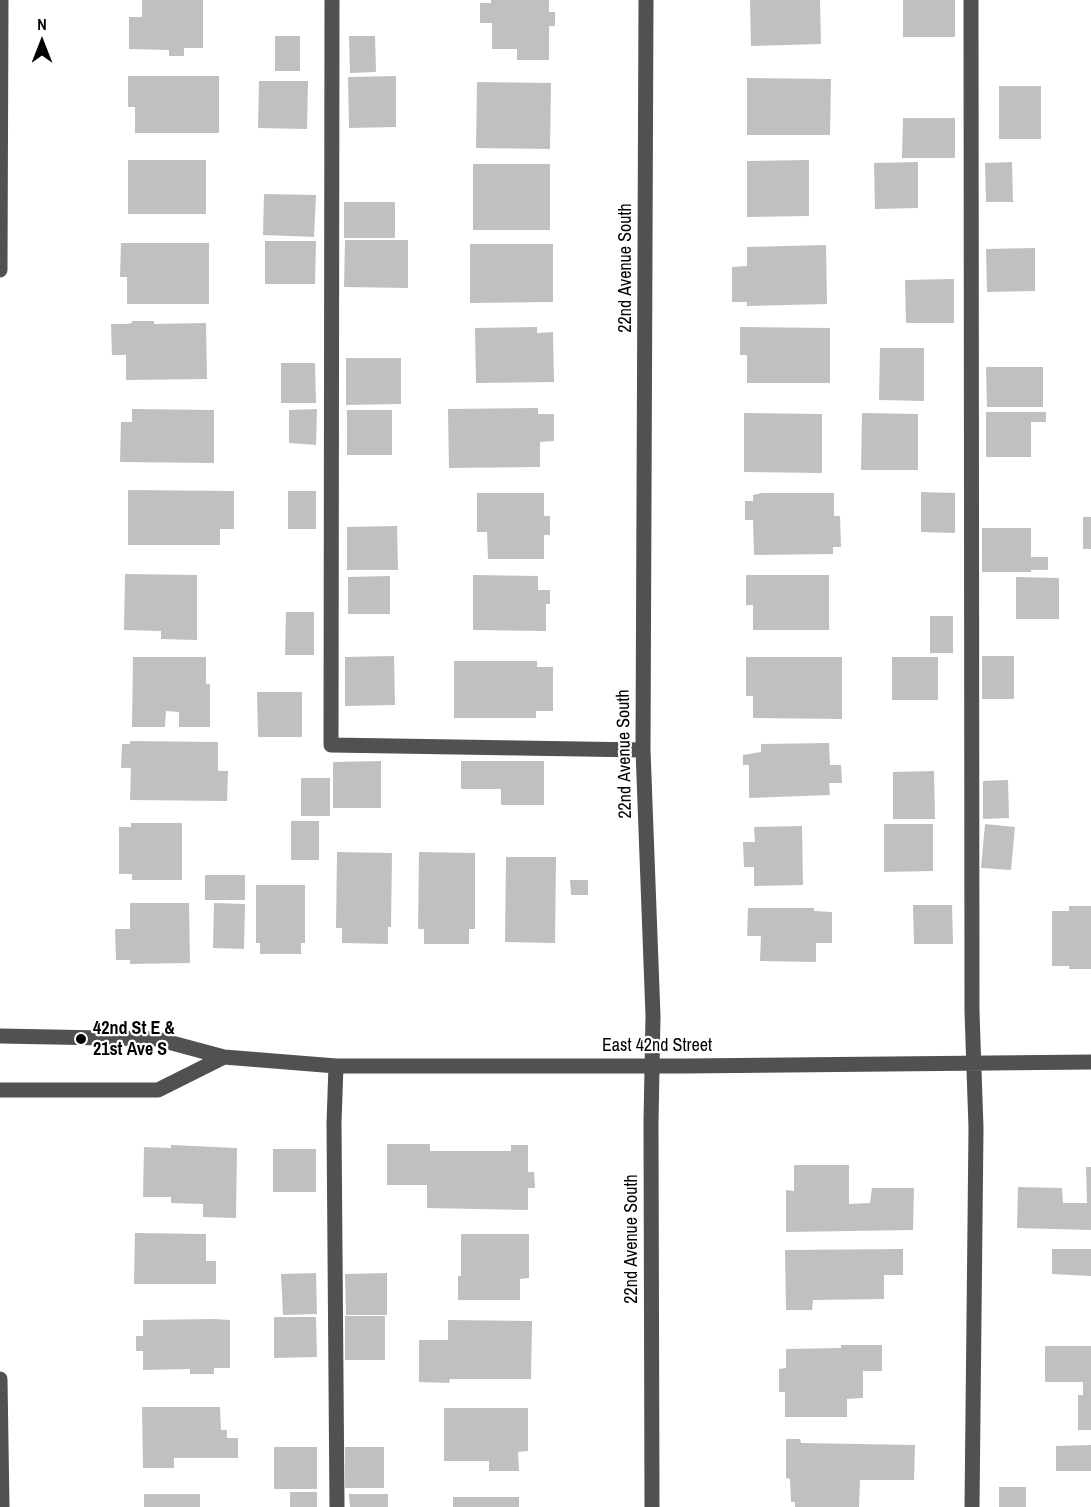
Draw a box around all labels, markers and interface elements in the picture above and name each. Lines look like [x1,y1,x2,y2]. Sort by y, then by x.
north arrow [12,12,72,72]
text: N [37,13,47,35]
street label: 22nd Avenue South [615,203,637,333]
street label: 22nd Avenue South [613,689,637,819]
place label: 42nd St E & 21st Ave S [93,1018,175,1060]
marker: 42nd St E & 21st Ave S [74,1032,88,1046]
street label: East 42nd Street [602,1035,712,1057]
street label: 22nd Avenue South [621,1174,643,1304]

